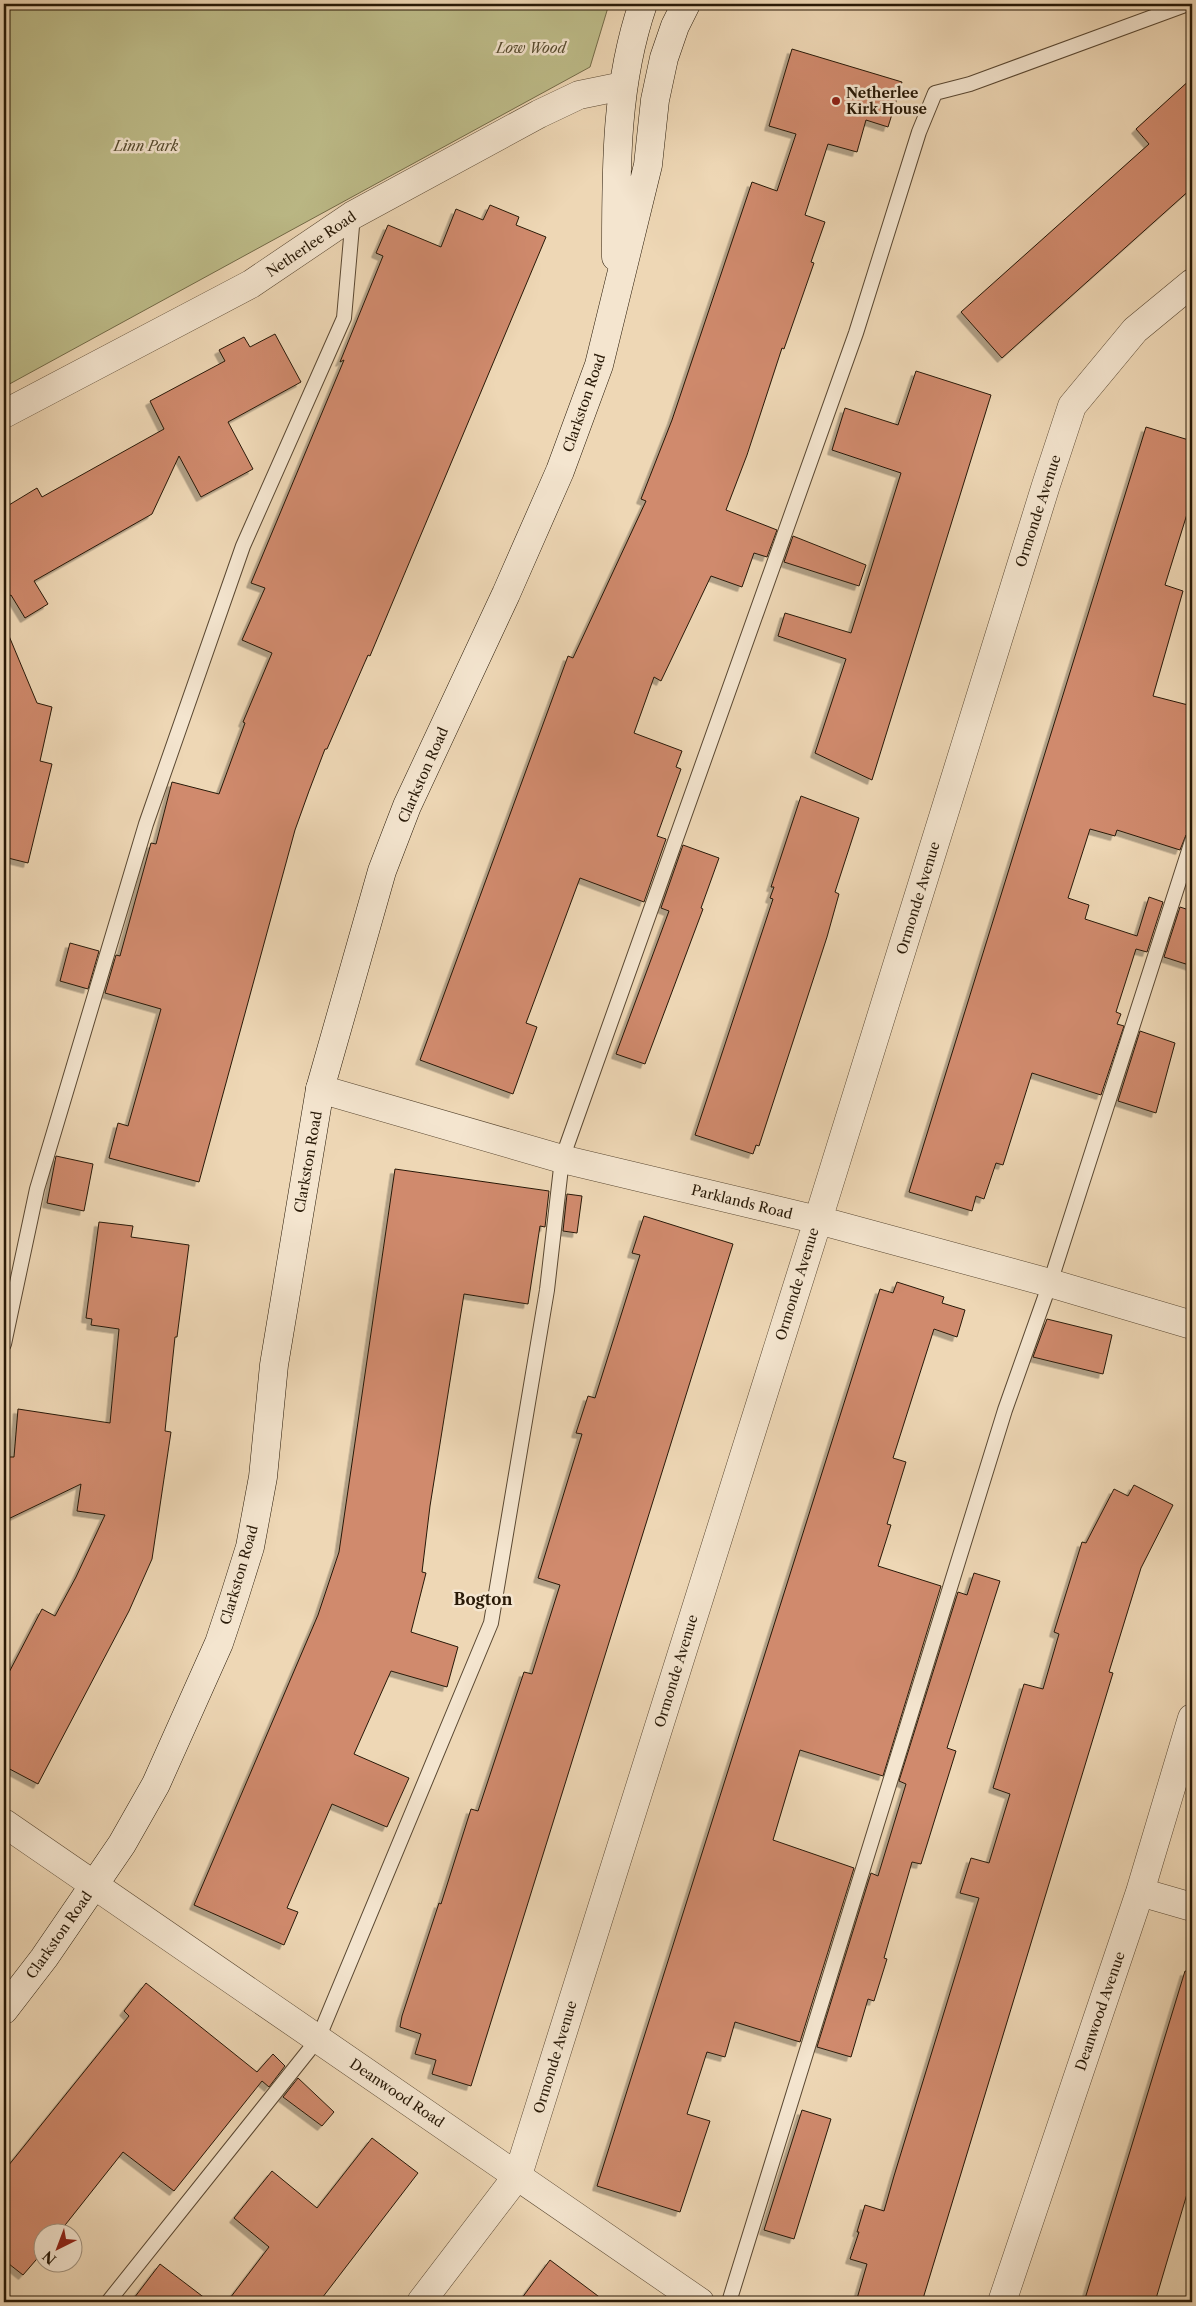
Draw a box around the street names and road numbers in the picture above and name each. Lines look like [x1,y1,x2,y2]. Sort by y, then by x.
street label: Netherlee Road [263,207,360,281]
street label: Clarkston Road [559,351,609,455]
street label: Ormonde Avenue [1011,452,1065,570]
street label: Clarkston Road [394,724,452,826]
street label: Ormonde Avenue [892,839,944,957]
street label: Clarkston Road [290,1109,326,1214]
street label: Parklands Road [690,1181,795,1223]
street label: Ormonde Avenue [771,1225,823,1343]
street label: Clarkston Road [216,1523,262,1627]
street label: Ormonde Avenue [650,1612,702,1730]
street label: Clarkston Road [22,1887,96,1982]
street label: Deanwood Avenue [1071,1949,1129,2073]
street label: Ormonde Avenue [529,1998,581,2116]
street label: Deanwood Road [346,2055,448,2132]

